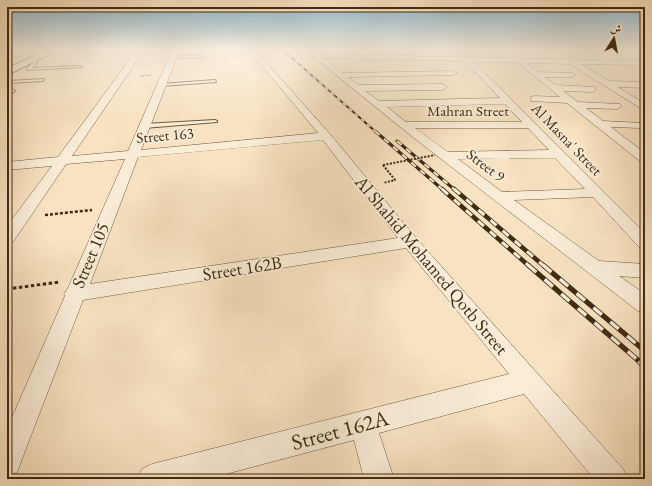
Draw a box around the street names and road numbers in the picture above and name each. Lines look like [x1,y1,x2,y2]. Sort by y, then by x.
street label: Al Masna' Street [527,98,607,180]
street label: Mahran Street [427,101,509,120]
street label: Street 163 [136,123,194,147]
street label: Street 9 [463,144,509,186]
street label: Al Shahid Mohamed Qotb Street [350,170,514,360]
street label: Street 105 [66,219,114,291]
street label: Street 162B [201,250,283,286]
street label: Street 162A [288,403,393,457]

